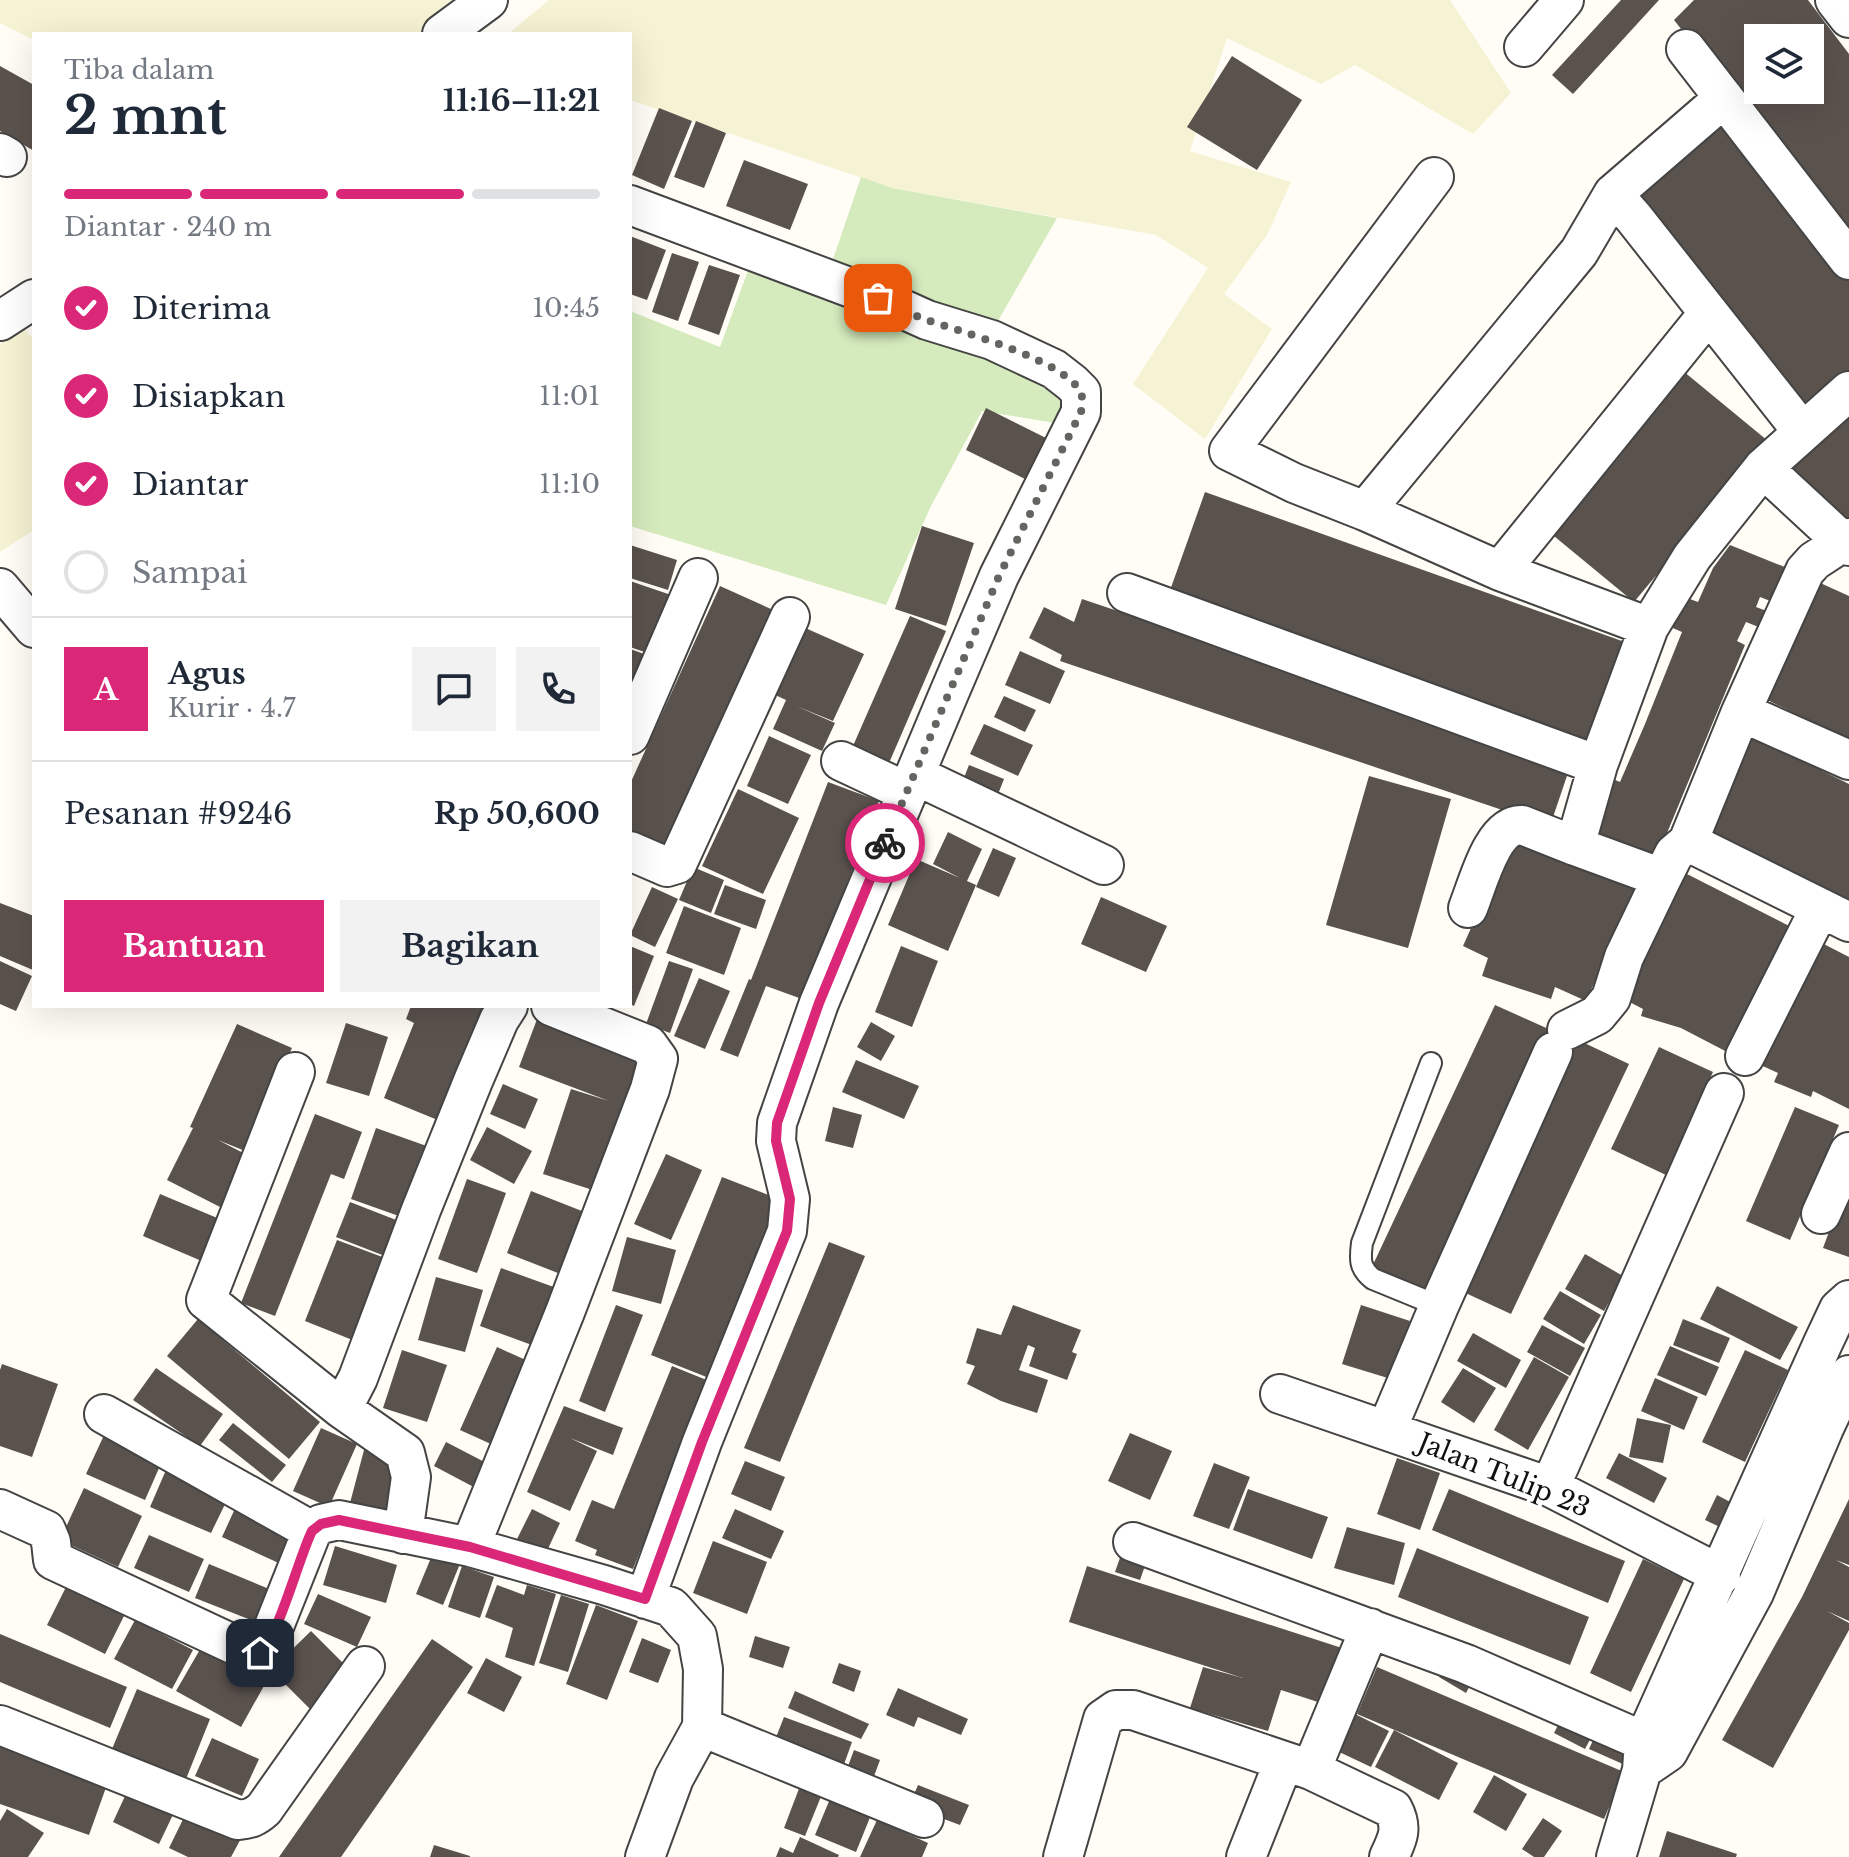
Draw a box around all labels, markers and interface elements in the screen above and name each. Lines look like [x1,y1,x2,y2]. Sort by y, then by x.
map controls [1744,24,1824,104]
button: layers [1744,24,1824,104]
text: Tiba dalam [64,54,214,86]
text: 11:16–11:21 [443,82,600,119]
text: 2 mnt [64,84,227,148]
text: Diantar · 240 m [64,211,272,243]
pin [844,264,912,332]
icon: bag [856,276,900,320]
icon: check [64,286,108,330]
text: Diterima [132,290,271,327]
text: 10:45 [532,292,600,324]
icon: check [64,374,108,418]
text: Disiapkan [132,378,285,415]
text: 11:01 [539,380,600,412]
icon: check [64,462,108,506]
text: Diantar [132,466,248,503]
text: 11:10 [539,468,600,500]
text: Sampai [132,554,247,591]
button: chat [412,647,496,731]
button: phone [516,647,600,731]
text: Agus [168,655,246,692]
text: A [94,671,118,708]
text: Kurir · 4.7 [168,692,296,724]
text: Pesanan #9246 [64,795,292,832]
text: Rp 50,600 [434,795,600,832]
courier [845,803,925,883]
icon: bike [863,821,907,865]
button: Bantuan [64,900,324,992]
button: Bagikan [340,900,600,992]
street label: Jalan Tulip 23 [1411,1425,1595,1524]
pin [226,1619,294,1687]
icon: home [238,1631,282,1675]

